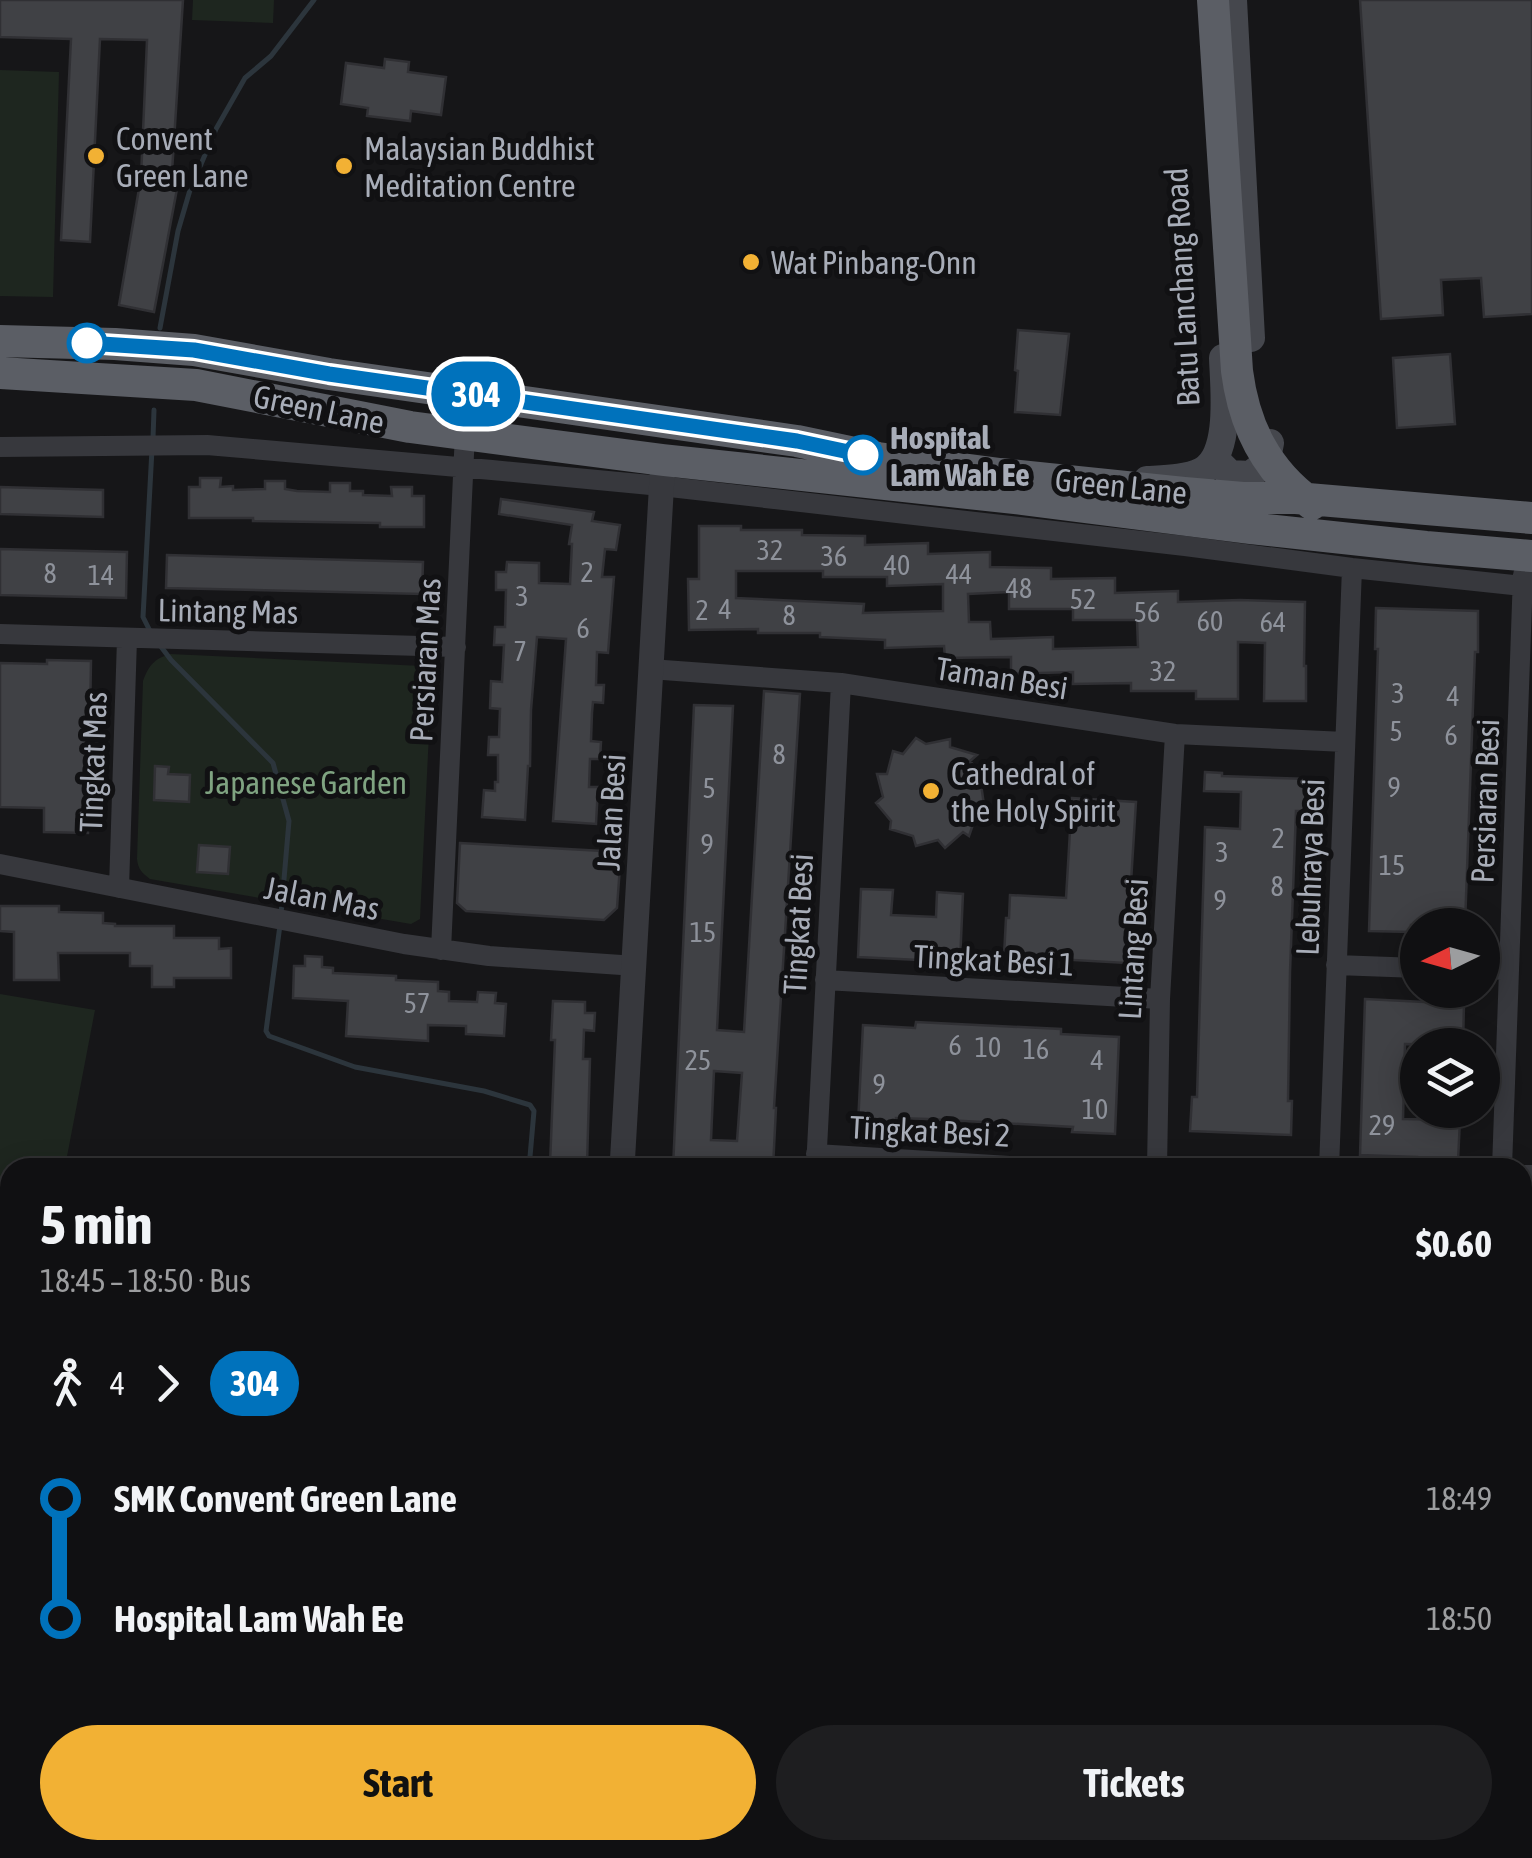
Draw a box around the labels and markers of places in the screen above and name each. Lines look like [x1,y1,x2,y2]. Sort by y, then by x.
place label: Convent Green Lane [116,120,249,194]
place label: Malaysian Buddhist Meditation Centre [364,130,595,204]
marker: Convent Green Lane [85,145,107,167]
marker: Malaysian Buddhist Meditation Centre [333,155,355,177]
place label: Wat Pinbang-Onn [771,244,977,281]
marker: Wat Pinbang-Onn [740,251,762,273]
unlabelled marker [68,324,106,362]
place label: Hospital Lam Wah Ee [890,419,1030,493]
marker: Hospital Lam Wah Ee [844,436,882,474]
place label: Cathedral of the Holy Spirit [951,755,1116,829]
marker: Cathedral of the Holy Spirit [920,780,942,802]

